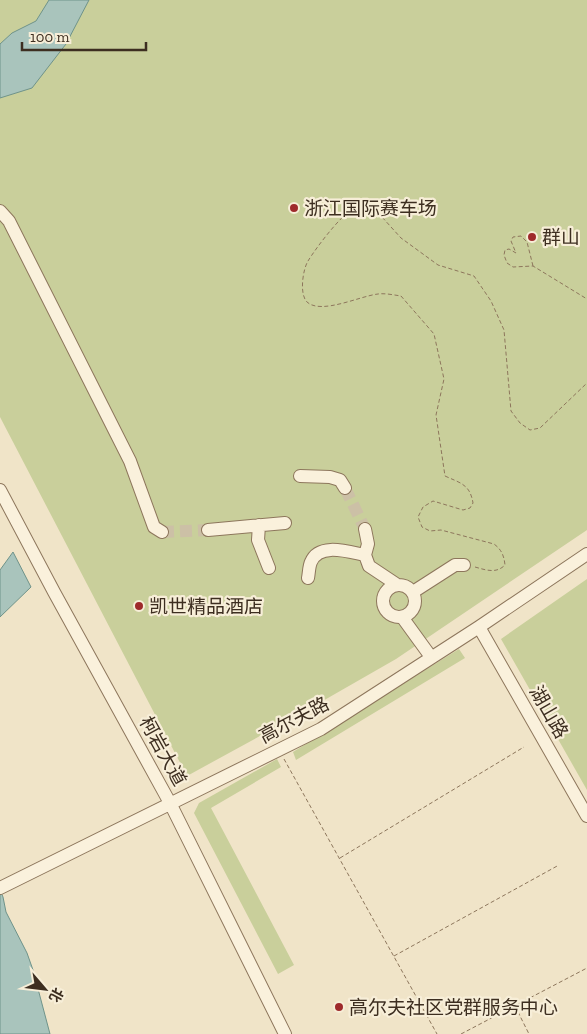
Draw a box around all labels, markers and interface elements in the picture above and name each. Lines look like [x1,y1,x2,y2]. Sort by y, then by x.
scale bar [22,20,146,52]
text: 100 m [30,28,69,46]
place label: 浙江国际赛车场 [304,197,437,220]
marker: 浙江国际赛车场 [288,202,300,214]
place label: 群山 [542,226,580,249]
marker: 群山 [526,231,538,243]
place label: 凯世精品酒店 [149,595,263,618]
marker: 凯世精品酒店 [133,600,145,612]
street label: 湖山路 [525,682,573,742]
street label: 高尔夫路 [255,692,333,748]
street label: 柯岩大道 [135,712,191,790]
north arrow [20,964,70,1014]
text: 北 [45,985,67,1005]
place label: 高尔夫社区党群服务中心 [349,996,558,1019]
marker: 高尔夫社区党群服务中心 [333,1001,345,1013]

